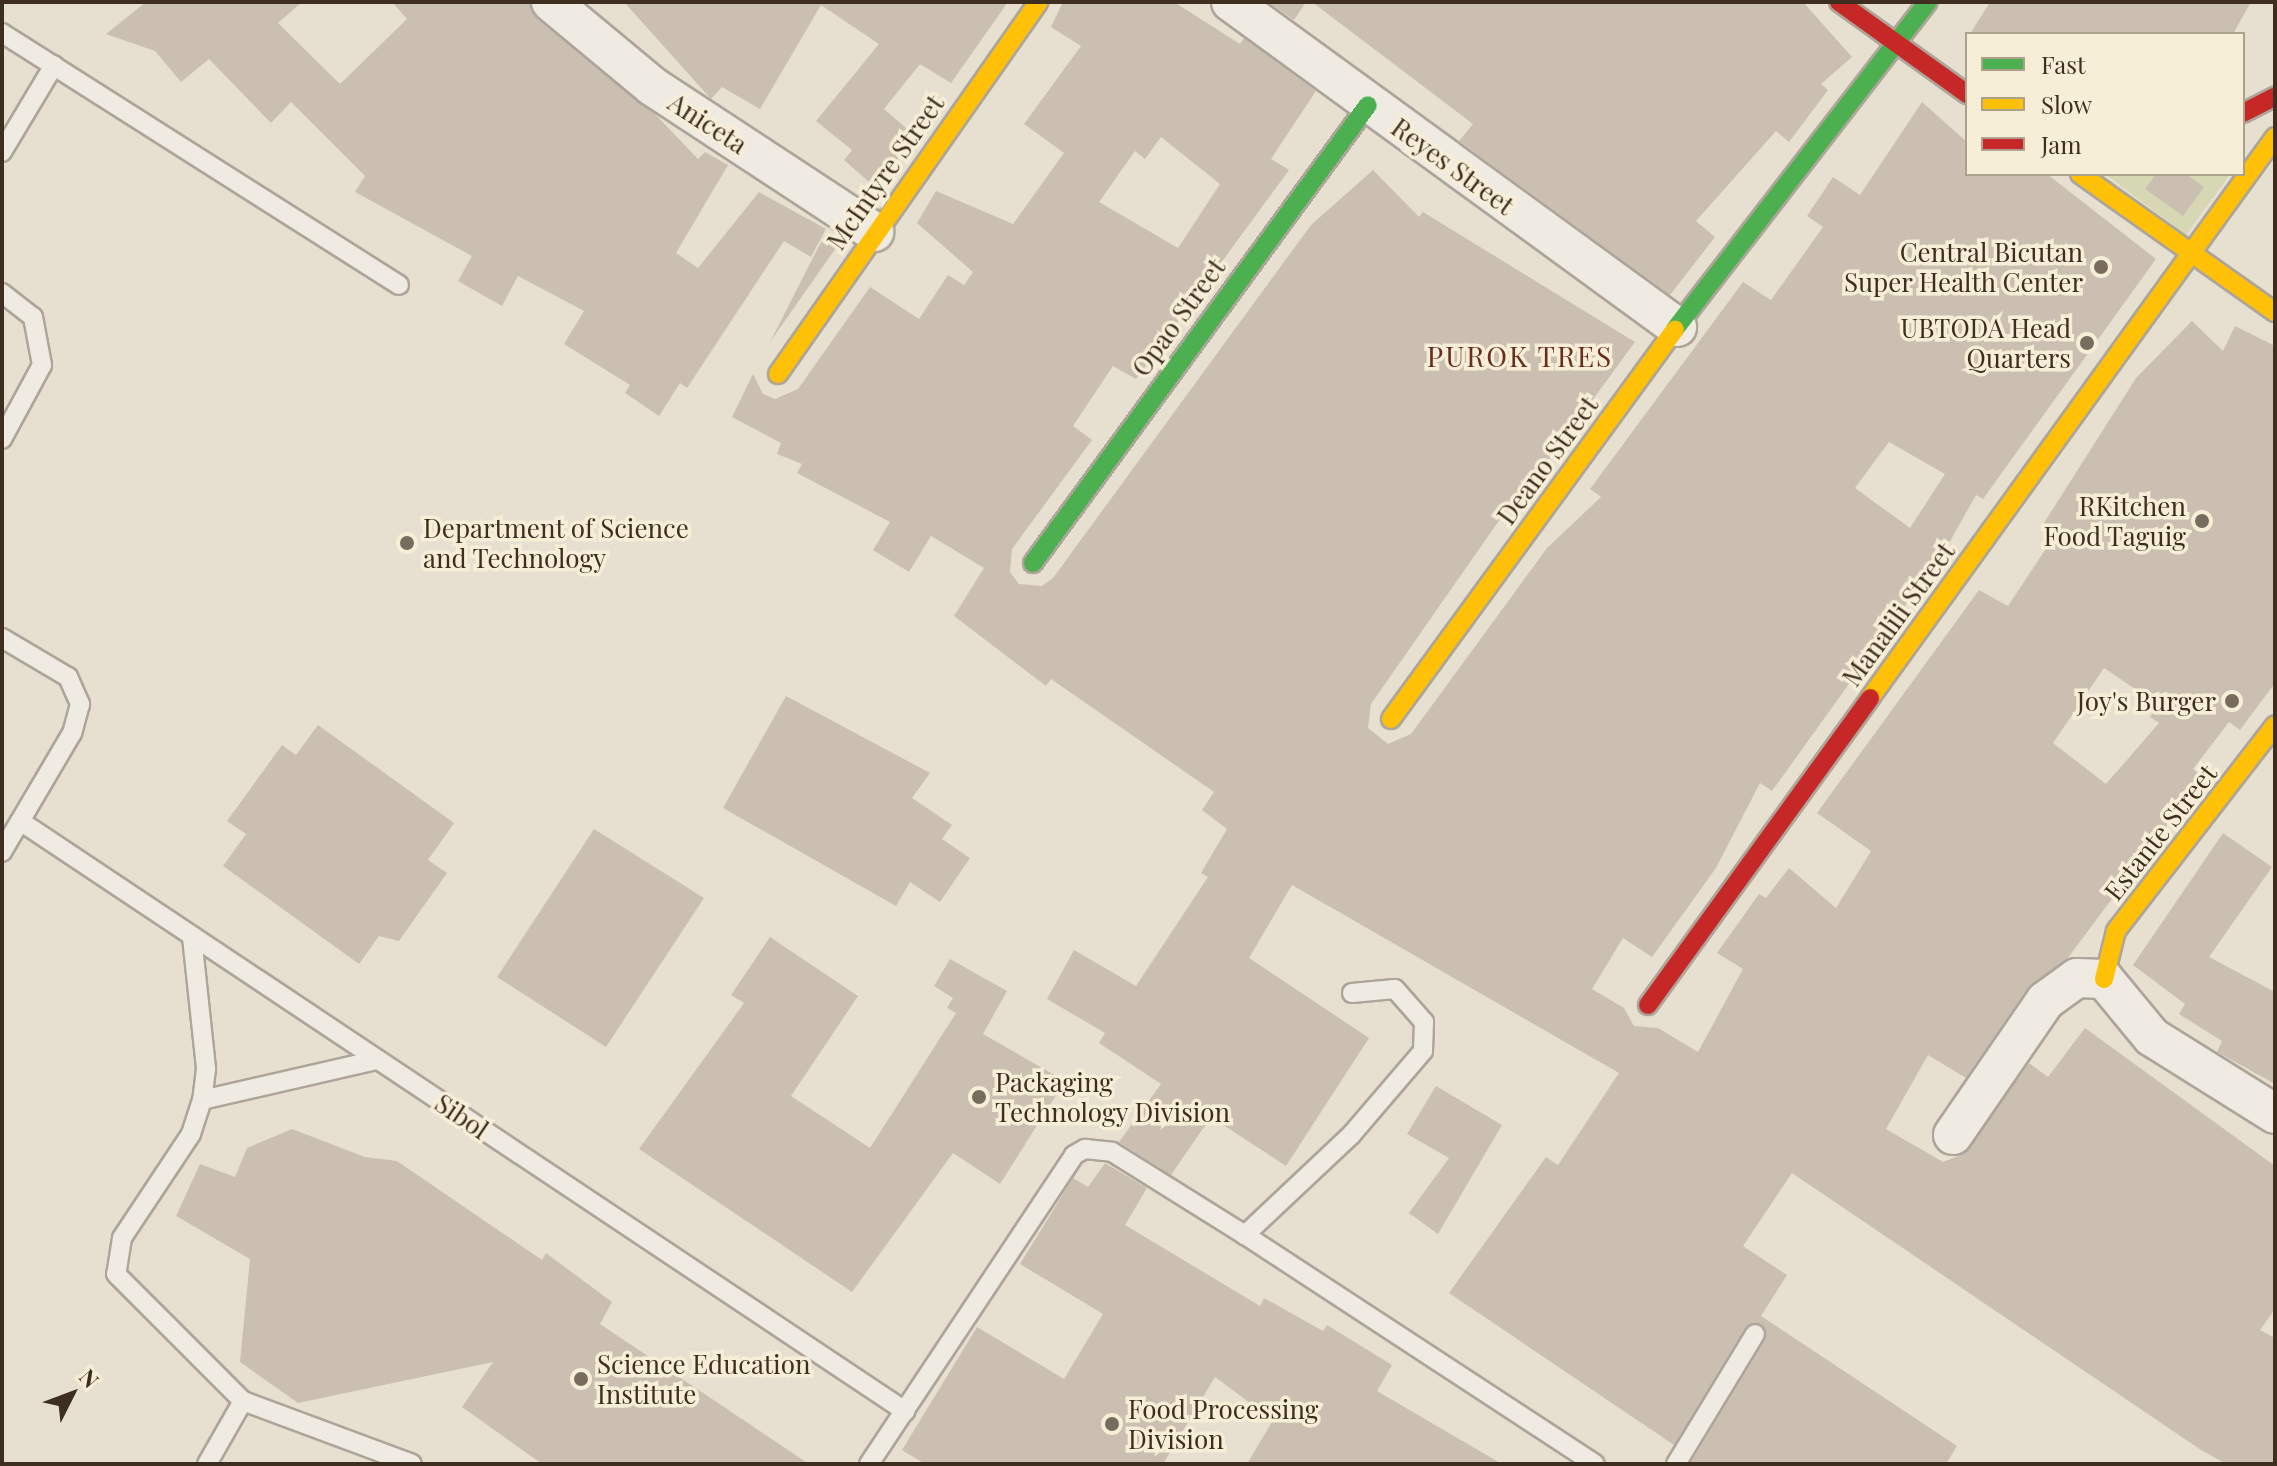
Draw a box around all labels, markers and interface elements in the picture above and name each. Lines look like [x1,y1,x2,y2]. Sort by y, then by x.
legend [1965,32,2245,176]
text: Fast [2041,48,2086,80]
street label: Aniceta [663,86,753,160]
text: Slow [2041,88,2092,120]
street label: McIntyre Street [820,89,950,255]
street label: Reyes Street [1386,111,1520,221]
text: Jam [2041,128,2082,160]
place label: Central Bicutan Super Health Center [1843,236,2083,298]
street label: Opao Street [1125,252,1231,382]
marker: Central Bicutan Super Health Center [2090,256,2112,278]
place label: UBTODA Head Quarters [1901,312,2071,374]
marker: UBTODA Head Quarters [2078,334,2096,352]
district label: PUROK TRES [1426,339,1614,373]
street label: Deano Street [1490,390,1604,530]
place label: RKitchen Food Taguig [2043,490,2186,552]
place label: Department of Science and Technology [423,512,689,574]
marker: RKitchen Food Taguig [2193,512,2211,530]
marker: Department of Science and Technology [398,534,416,552]
street label: Manalili Street [1835,536,1961,692]
place label: Joy's Burger [2077,685,2216,717]
marker: Joy's Burger [2223,692,2241,710]
street label: Estante Street [2097,758,2223,906]
place label: Packaging Technology Division [995,1066,1231,1128]
street label: Sibol [429,1087,495,1145]
marker: Packaging Technology Division [970,1088,988,1106]
place label: Science Education Institute [597,1348,810,1410]
north arrow [32,1354,112,1434]
text: N [73,1362,106,1394]
marker: Science Education Institute [572,1370,590,1388]
place label: Food Processing Division [1128,1393,1318,1454]
marker: Food Processing Division [1103,1415,1121,1433]

